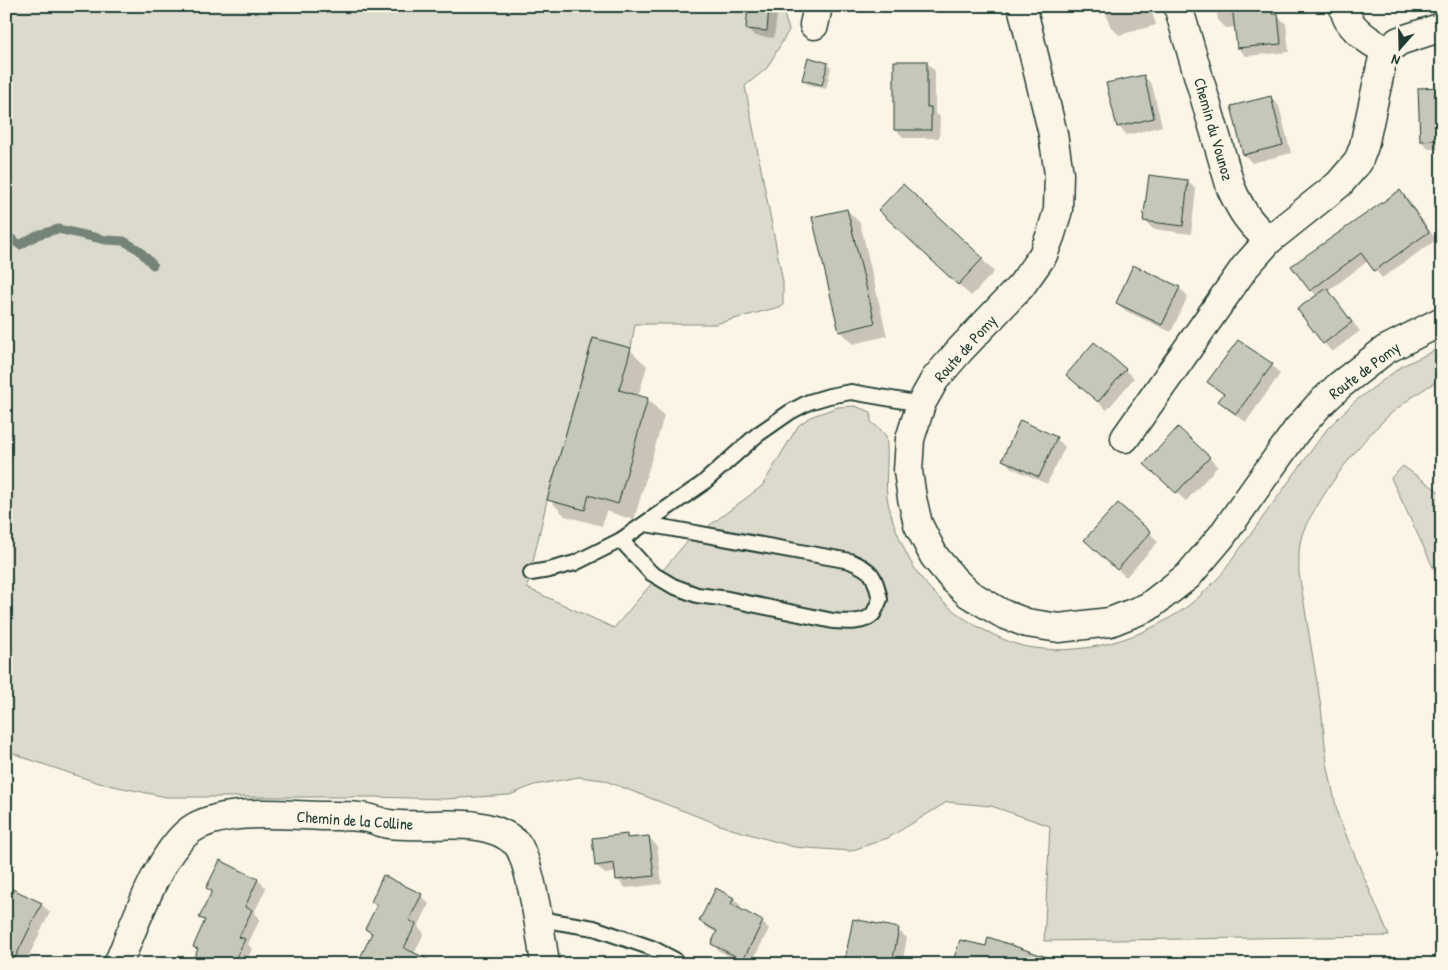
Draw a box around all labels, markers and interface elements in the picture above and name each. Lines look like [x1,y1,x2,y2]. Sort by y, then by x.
north arrow [1376,22,1426,72]
text: N [1388,50,1402,71]
street label: Chemin du Vounoz [1189,75,1239,183]
street label: Route de Pomy [929,309,1001,386]
street label: Route de Pomy [1324,336,1404,404]
street label: Chemin de la Colline [296,805,415,835]

